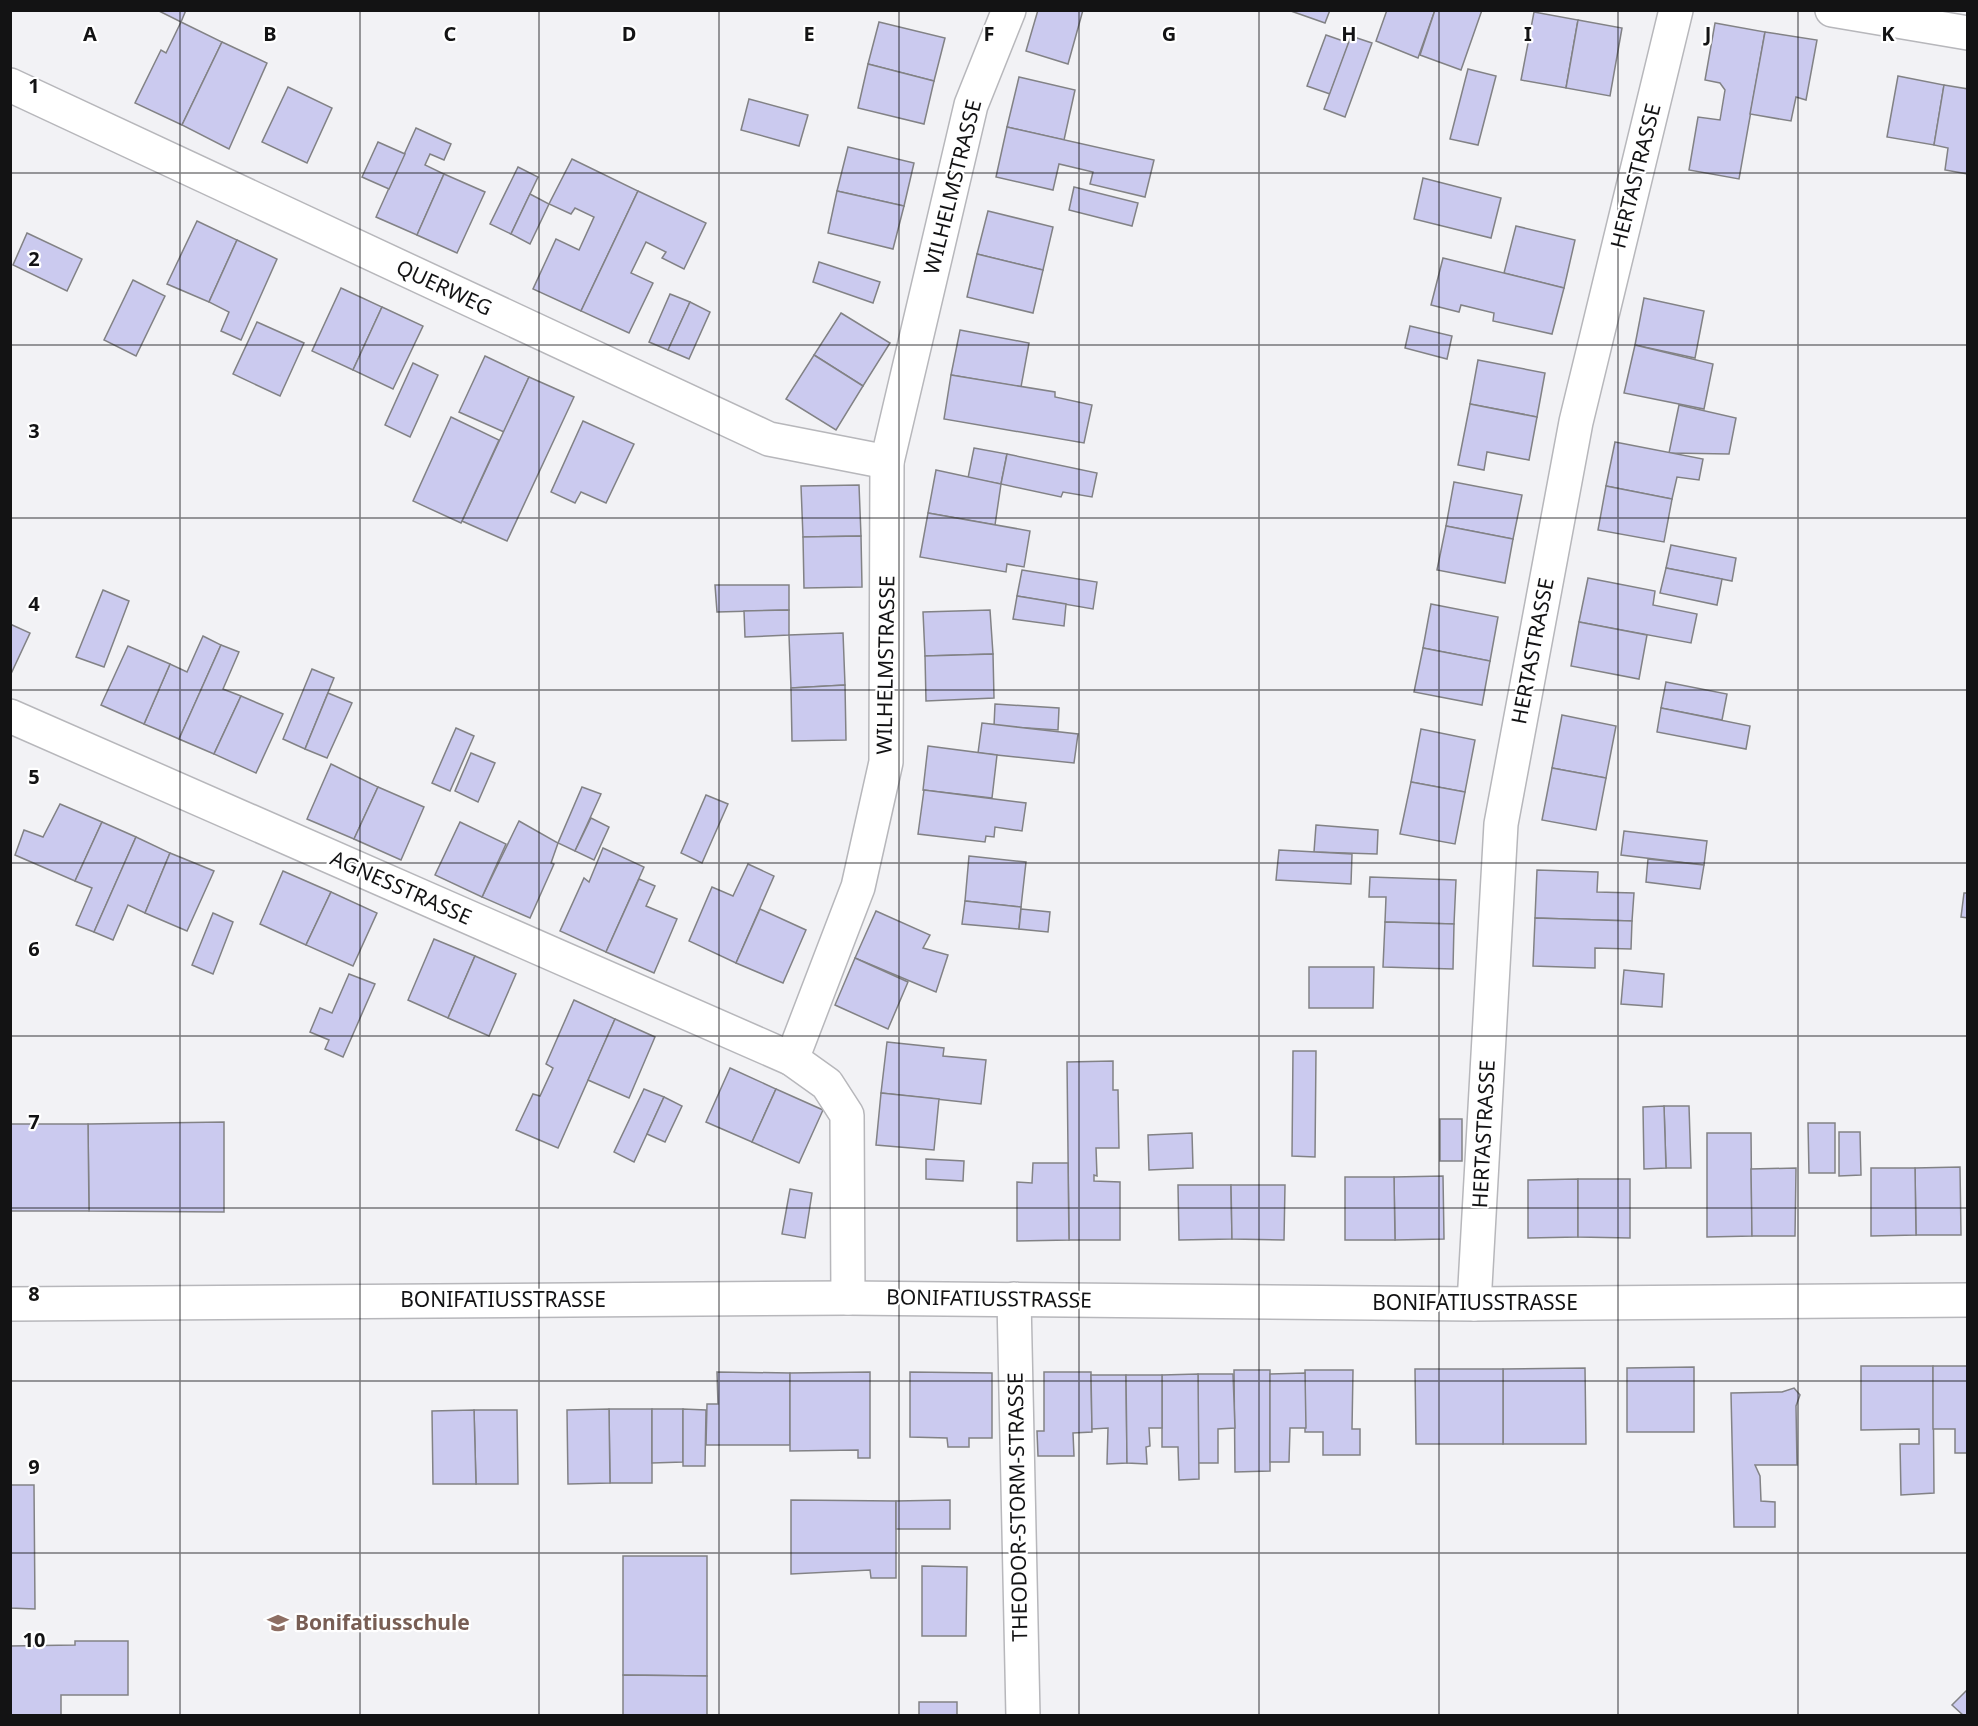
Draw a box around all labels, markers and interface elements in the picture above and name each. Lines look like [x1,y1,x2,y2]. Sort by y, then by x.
text: A [83,20,97,47]
text: B [263,20,277,47]
text: C [444,20,457,47]
text: D [622,20,636,47]
text: E [803,20,815,47]
text: F [984,20,994,47]
text: G [1162,20,1176,47]
text: H [1341,20,1357,47]
text: I [1524,20,1532,47]
text: J [1703,20,1711,47]
text: K [1881,20,1895,47]
text: 1 [28,72,40,99]
street label: WILHELMSTRASSE [917,96,987,277]
street label: HERTASTRASSE [1604,100,1667,251]
text: 2 [28,245,40,272]
street label: QUERWEG [392,253,497,322]
text: 3 [28,417,40,444]
street label: WILHELMSTRASSE [869,575,901,755]
street label: HERTASTRASSE [1504,575,1560,726]
text: 4 [28,590,40,617]
text: 5 [28,763,40,790]
street label: AGNESSTRASSE [326,843,476,931]
text: 6 [28,935,40,962]
street label: HERTASTRASSE [1465,1059,1501,1209]
text: 7 [28,1108,40,1135]
text: 8 [28,1280,40,1307]
street label: BONIFATIUSSTRASSE [886,1282,1092,1314]
street label: BONIFATIUSSTRASSE [400,1285,606,1313]
street label: BONIFATIUSSTRASSE [1372,1288,1578,1316]
street label: THEODOR-STORM-STRASSE [1001,1372,1033,1642]
text: 9 [28,1453,40,1480]
place label: Bonifatiusschule [295,1608,470,1636]
school or university icon: Bonifatiusschule [266,1611,290,1635]
text: 10 [23,1626,45,1653]

